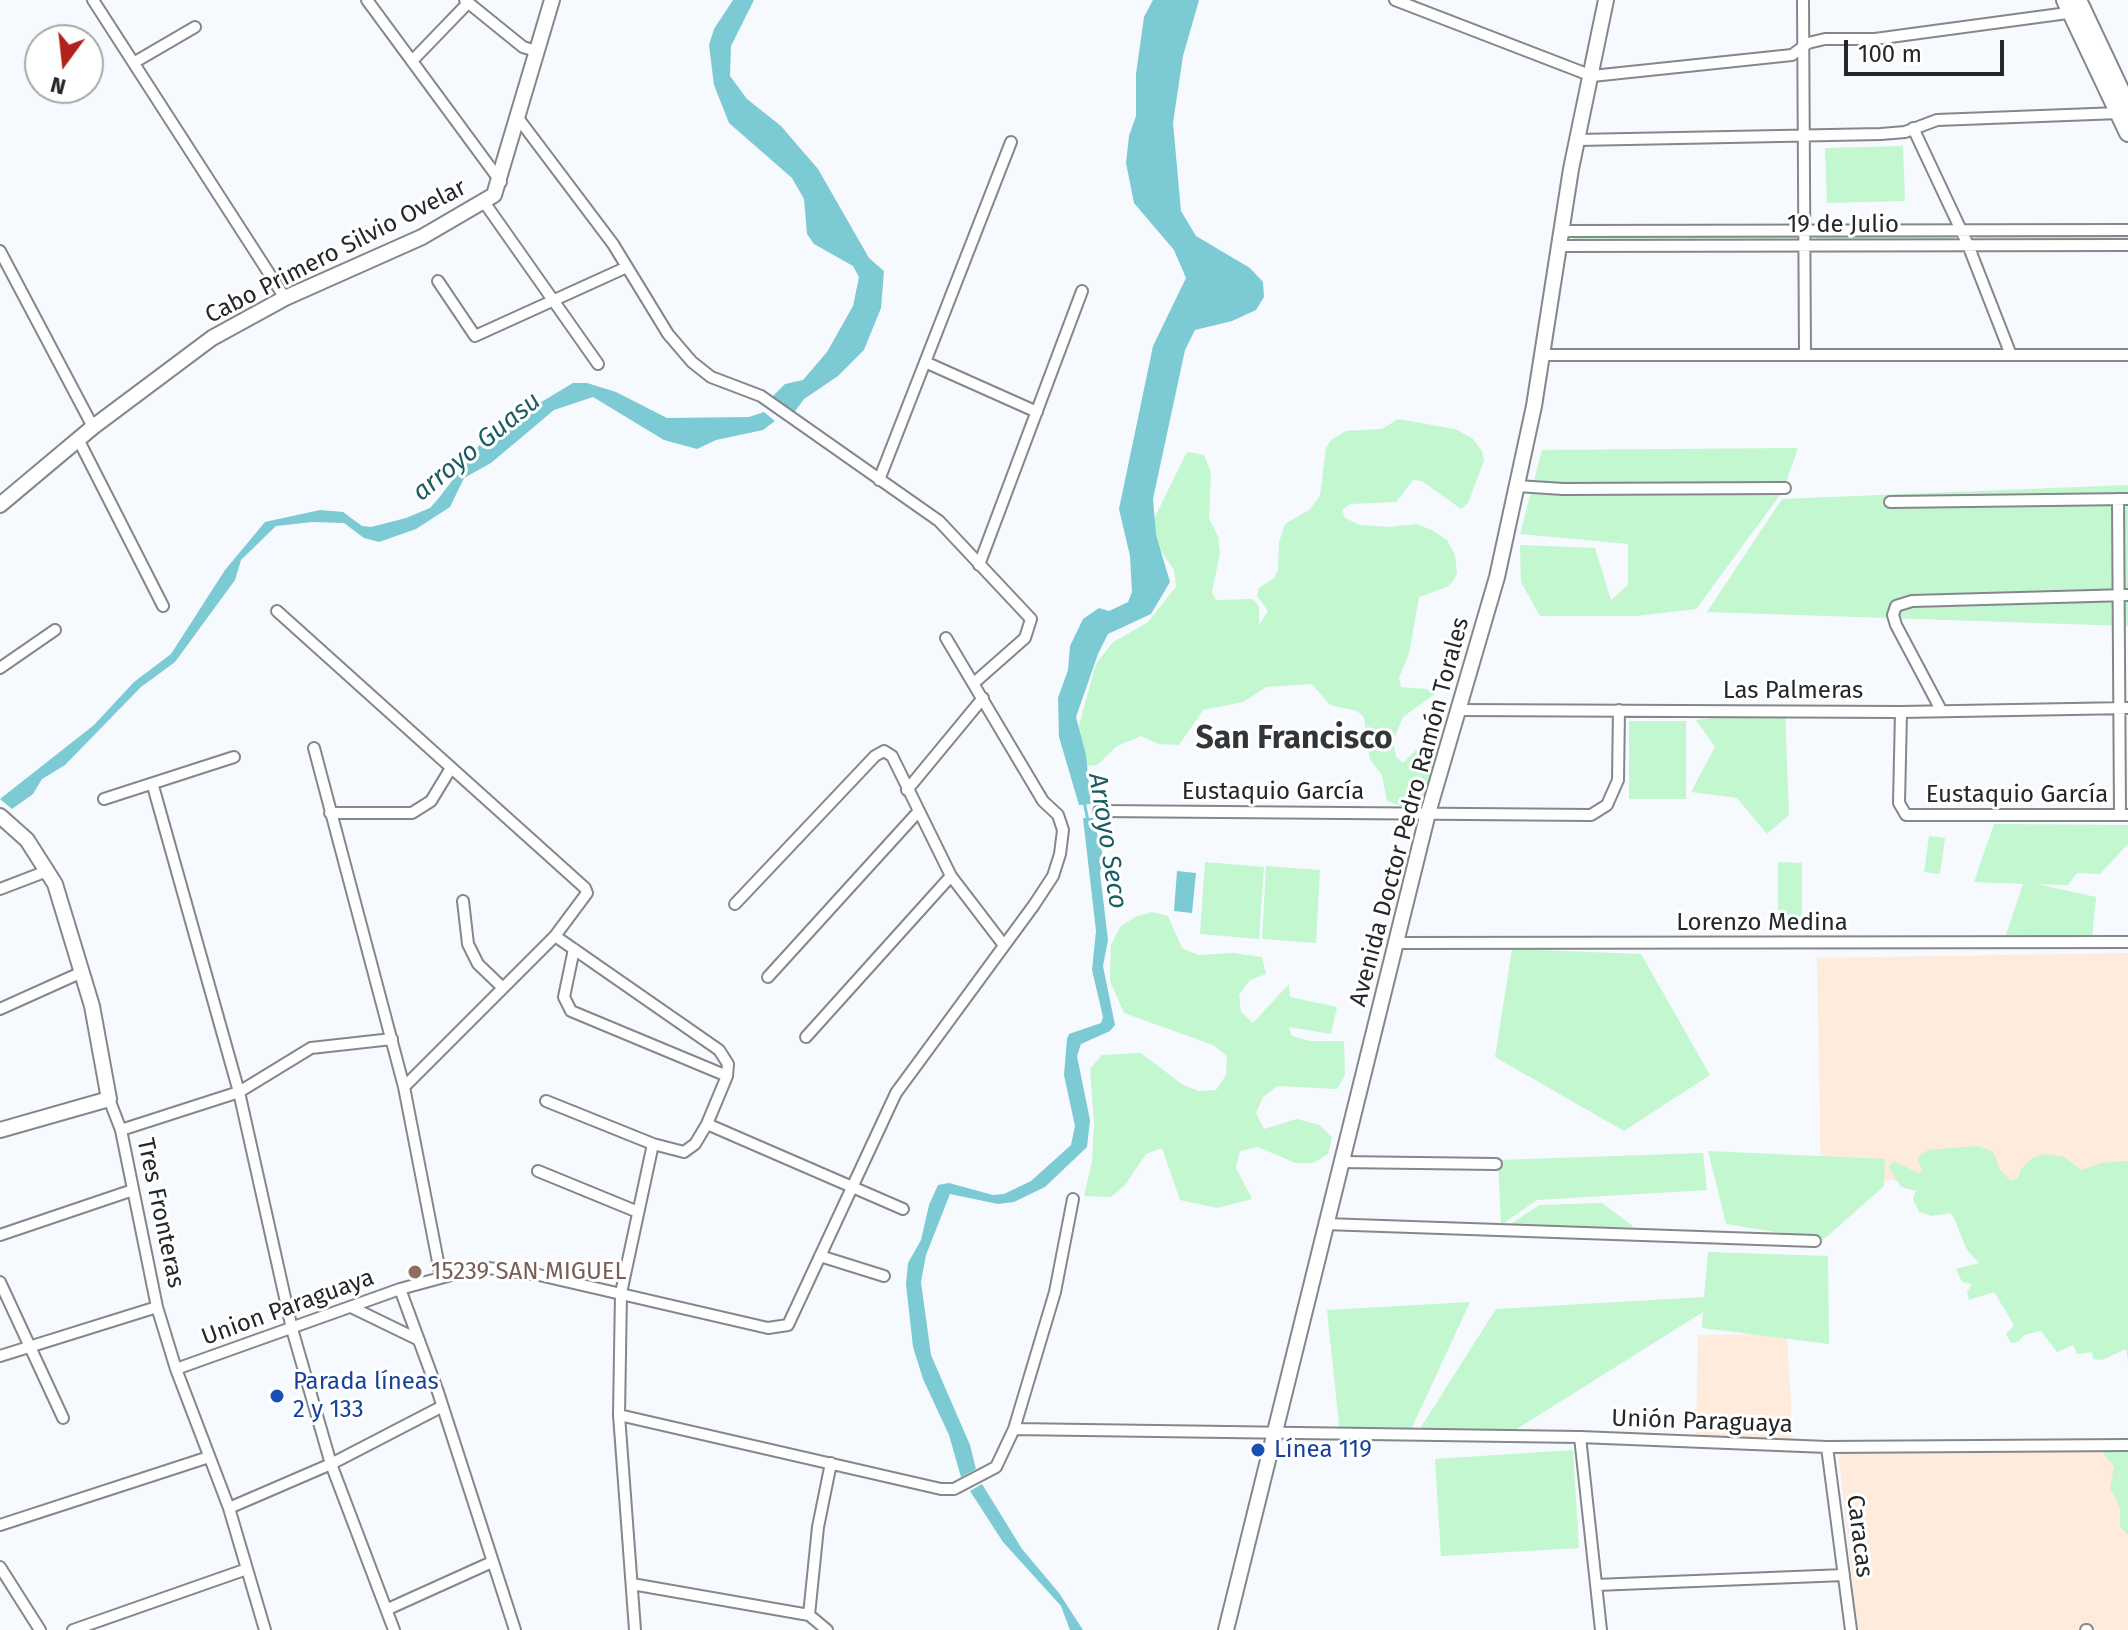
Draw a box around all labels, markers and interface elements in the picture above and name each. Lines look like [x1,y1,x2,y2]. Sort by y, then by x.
north arrow [24,24,104,104]
scale bar [1848,24,2008,74]
text: 100 m [1858,40,1922,68]
text: N [48,71,69,101]
street label: Cabo Primero Silvio Ovelar [201,174,471,330]
street label: 19 de Julio [1787,211,1899,239]
water label: arroyo Guasu [407,386,547,508]
street label: Avenida Doctor Pedro Ramón Torales [1344,614,1476,1010]
street label: Las Palmeras [1723,677,1863,705]
district label: San Francisco [1195,720,1393,758]
water label: Arroyo Seco [1081,771,1133,911]
street label: Eustaquio García [1182,778,1364,806]
street label: Eustaquio García [1926,781,2108,809]
street label: Lorenzo Medina [1676,909,1848,937]
street label: Tres Fronteras [130,1136,190,1290]
place label: 15239 SAN MIGUEL [431,1258,627,1286]
street label: Union Paraguaya [198,1263,378,1353]
marker: 15239 SAN MIGUEL [406,1263,424,1281]
place label: Parada líneas 2 y 133 [293,1368,439,1424]
marker: Parada líneas 2 y 133 [268,1387,286,1405]
street label: Unión Paraguaya [1611,1404,1793,1440]
place label: Línea 119 [1274,1436,1372,1464]
marker: Línea 119 [1249,1441,1267,1459]
street label: Caracas [1840,1493,1878,1579]

